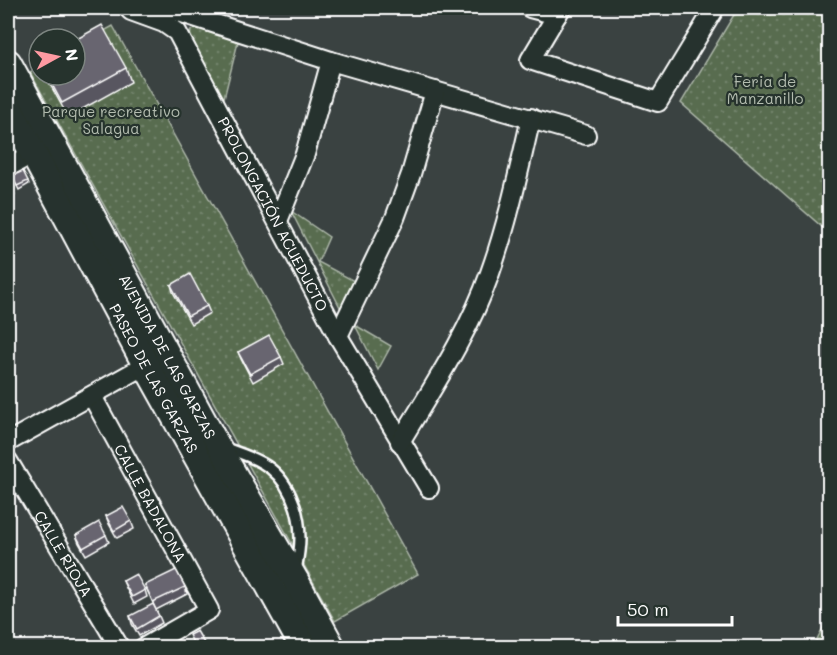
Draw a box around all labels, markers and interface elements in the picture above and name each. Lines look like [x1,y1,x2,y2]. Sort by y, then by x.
north arrow [27,27,87,87]
text: N [61,47,84,62]
park label: Feria de Manzanillo [727,71,803,108]
park label: Parque recreativo Salagua [42,101,180,138]
street label: PROLONGACIÓN ACUEDUCTO [214,113,333,315]
street label: AVENIDA DE LAS GARZAS [115,270,221,442]
street label: PASEO DE LAS GARZAS [105,300,203,457]
street label: CALLE BADALONA [110,440,191,566]
street label: CALLE RIOJA [30,507,97,600]
scale bar [618,589,732,627]
text: 50 m [627,597,669,621]

